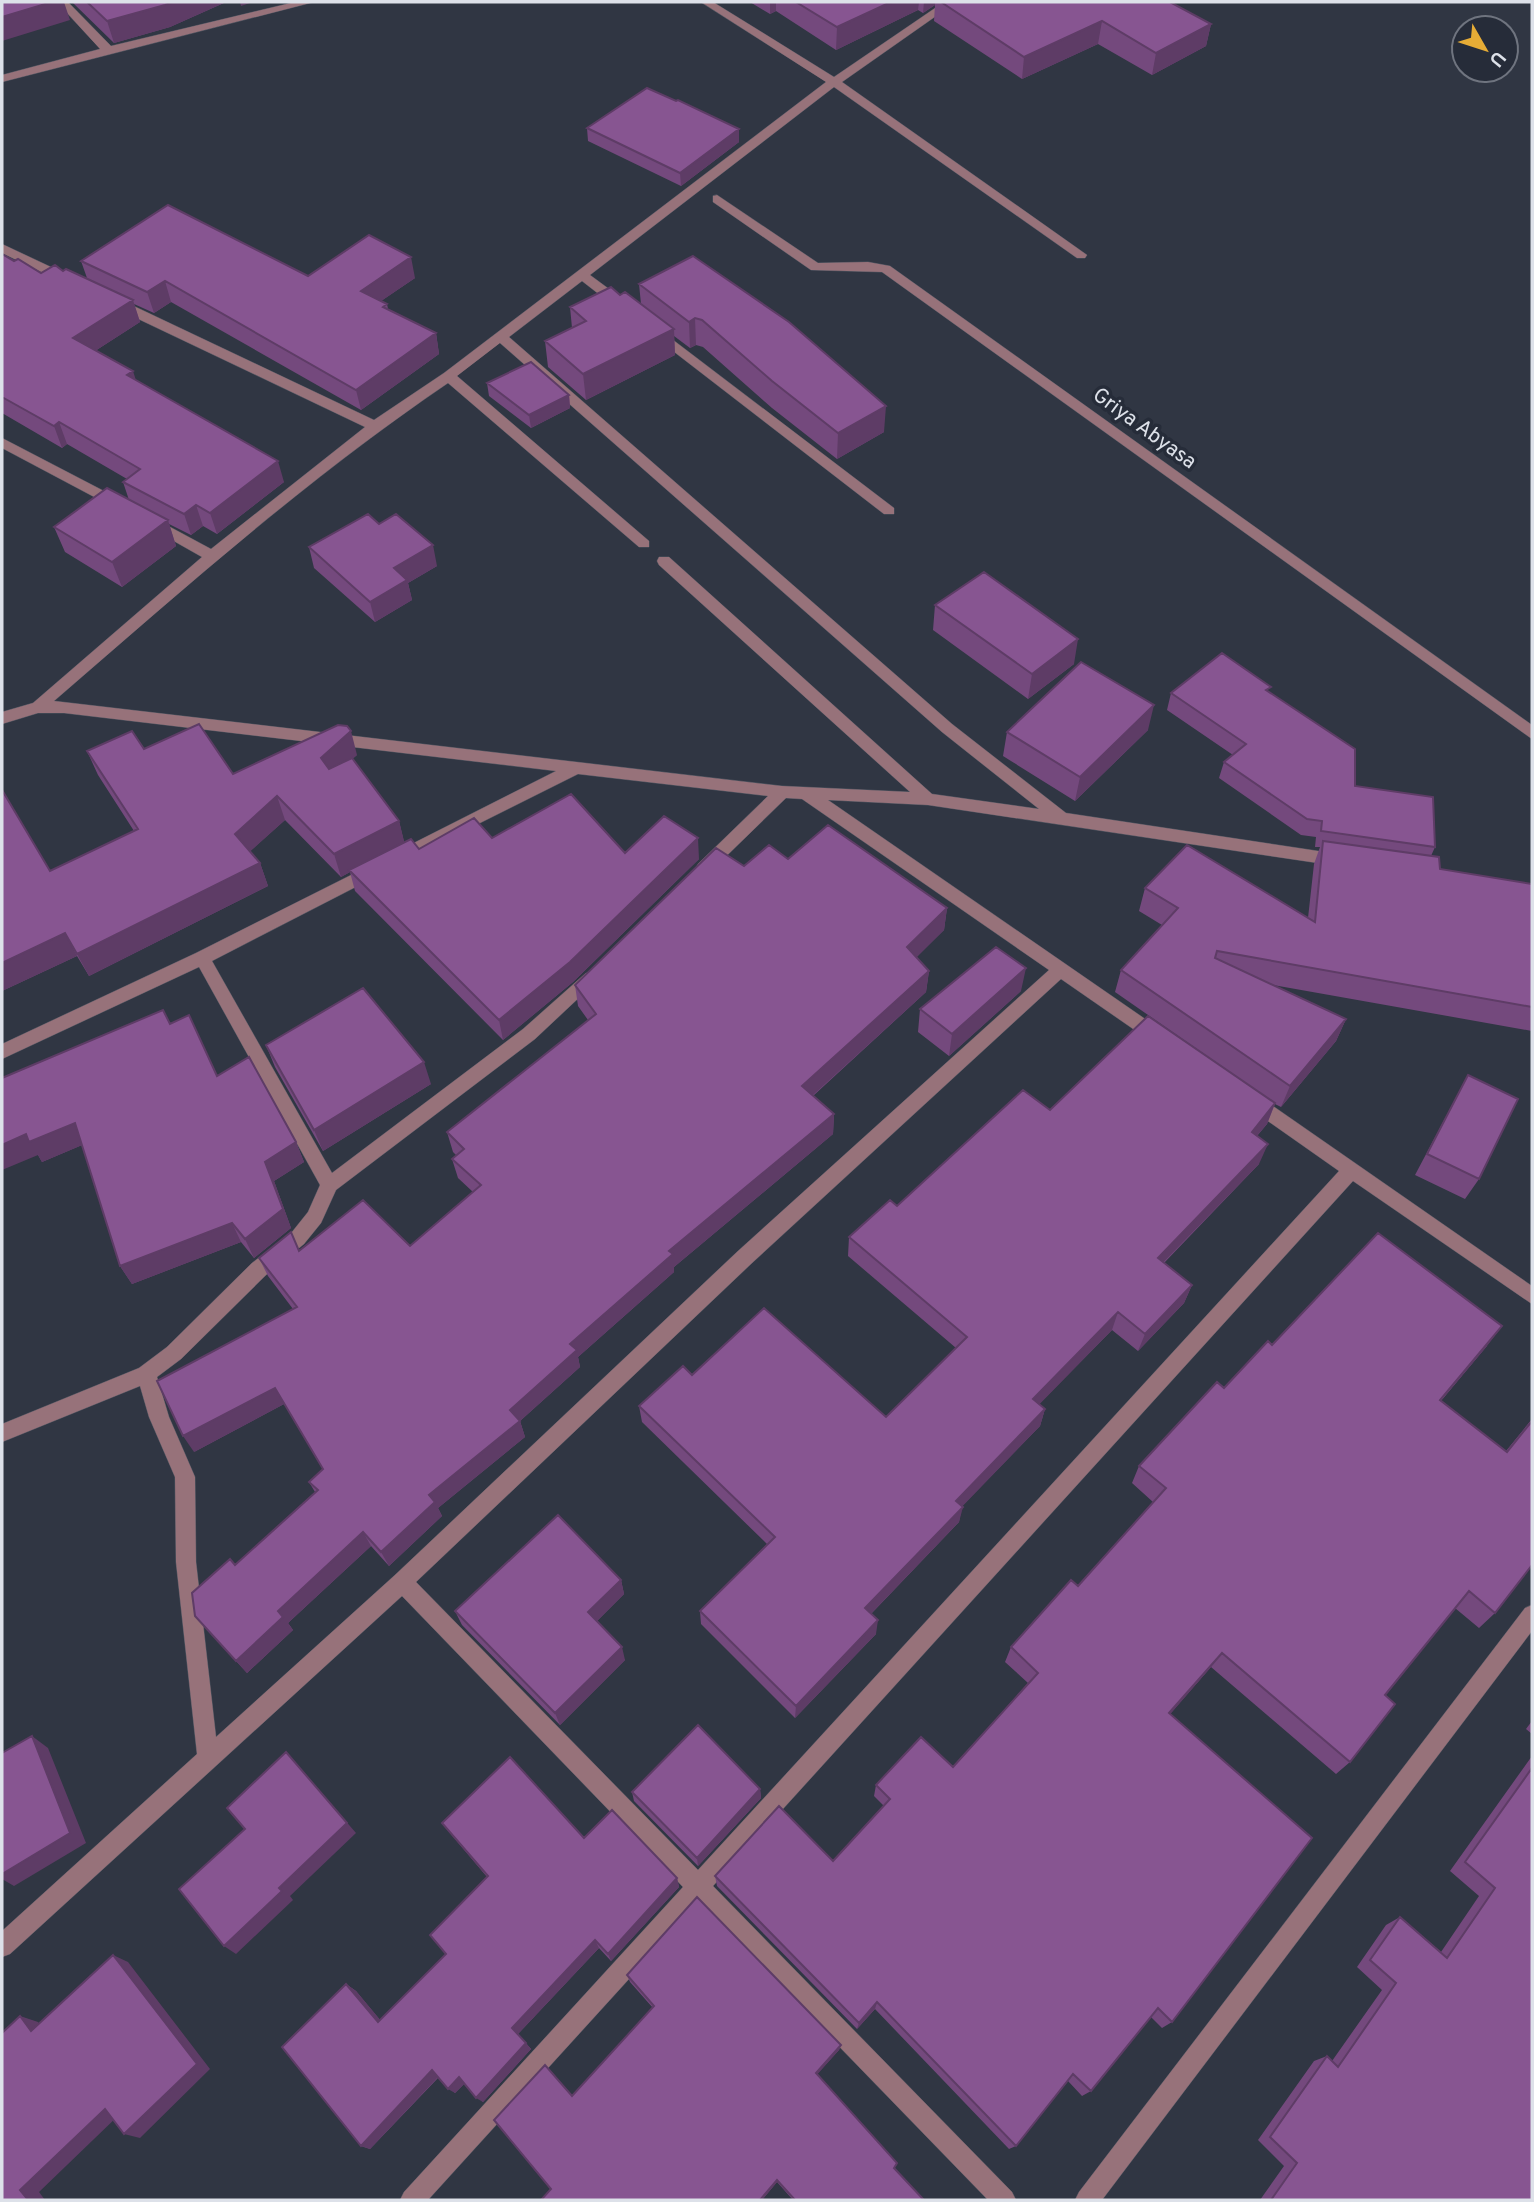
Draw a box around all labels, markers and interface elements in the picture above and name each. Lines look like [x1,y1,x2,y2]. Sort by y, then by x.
north arrow [1450,14,1520,84]
text: U [1483,46,1510,71]
street label: Griya Abyasa [1087,382,1201,476]

